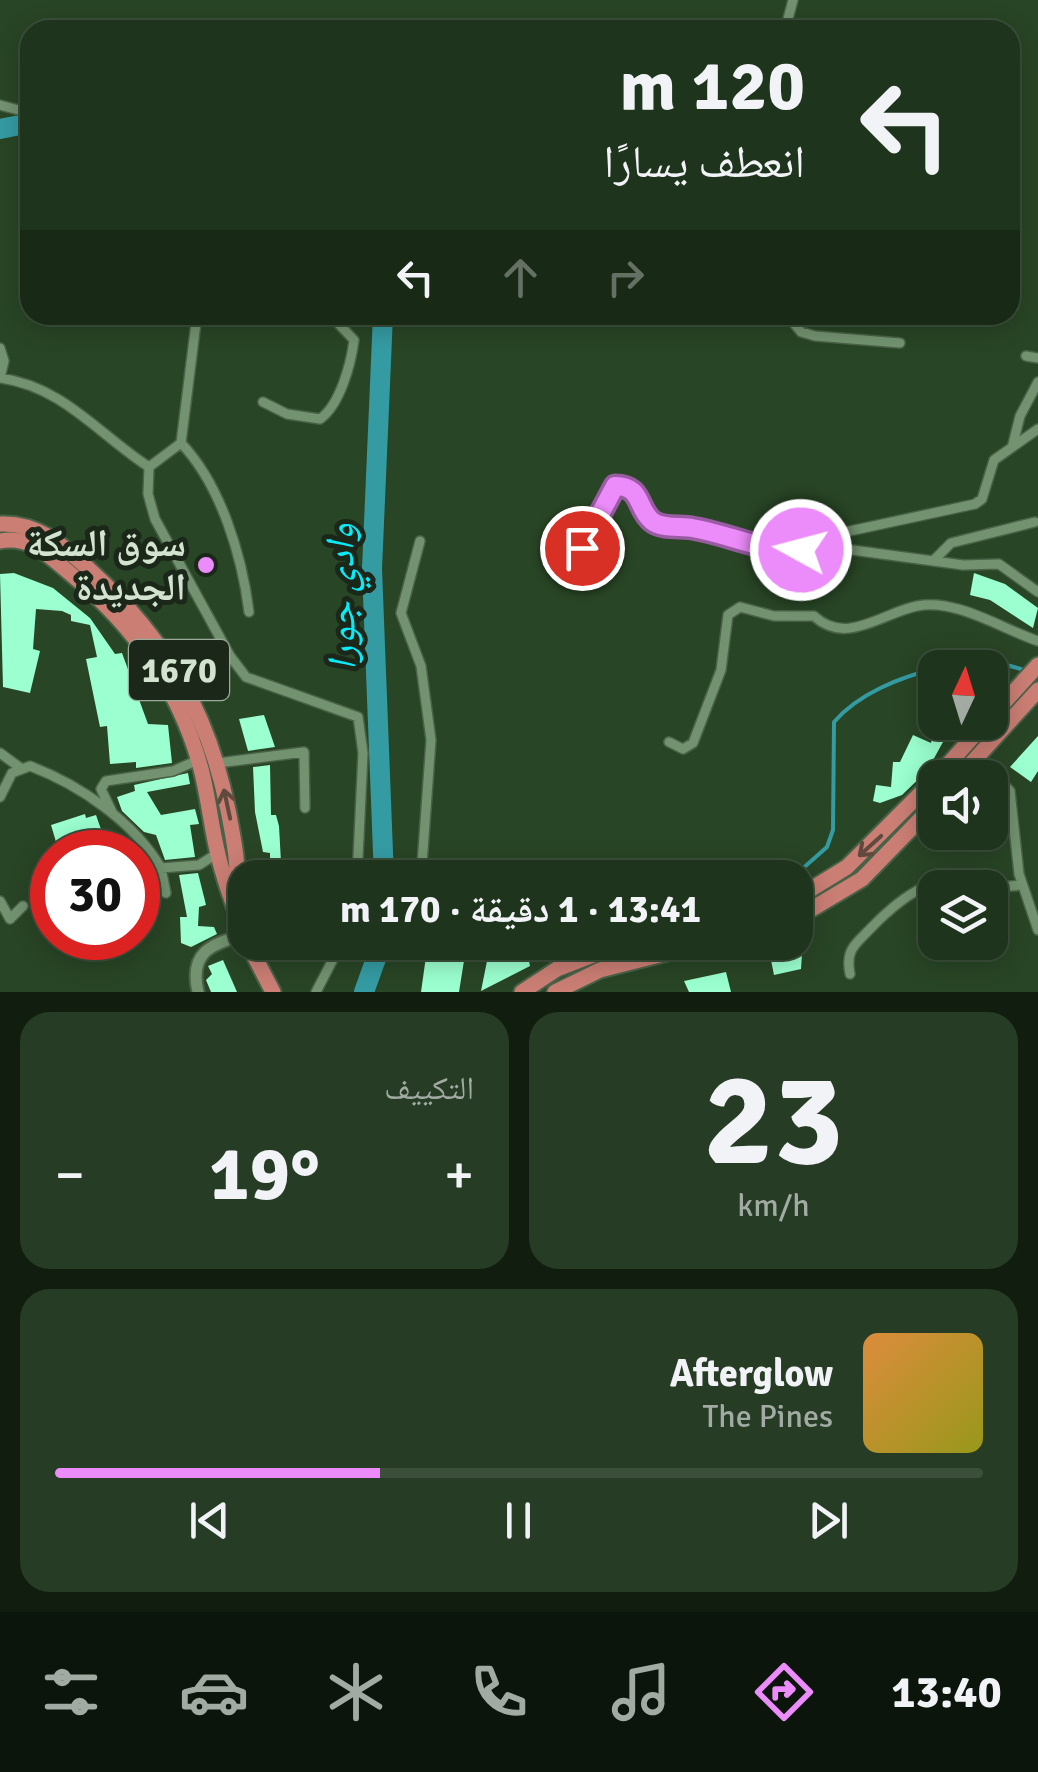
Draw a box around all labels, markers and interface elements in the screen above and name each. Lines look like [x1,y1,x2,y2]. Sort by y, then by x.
text: 120 m [620,43,805,129]
icon: left [840,60,970,190]
text: انعطف يسارًا [604,135,805,190]
icon: left [388,250,443,305]
icon: ahead [493,250,548,305]
icon: right [598,250,653,305]
position arrow [749,498,853,602]
pin [540,506,625,591]
place label: سوق السكة الجديدة [27,520,186,611]
icon: arrive [555,521,610,576]
water label: وادي جورا [315,523,373,671]
marker: سوق السكة الجديدة [195,554,217,576]
road number: 1670 [129,640,229,700]
north arrow [918,650,1008,740]
map controls [918,650,1008,960]
button: sound [918,760,1008,850]
one-way arrow [216,789,235,821]
speed limit sign: 30 [30,830,160,960]
one-way arrow [858,833,884,857]
button: layers [918,870,1008,960]
text: 13:41 · 1 دقيقة · 170 m [340,886,701,933]
text: 23 [703,1041,844,1201]
text: التكييف [384,1069,474,1108]
text: 19° [209,1128,320,1221]
text: − [55,1141,85,1209]
text: + [444,1141,474,1209]
text: km/h [737,1186,810,1225]
text: Afterglow [670,1350,833,1397]
text: The Pines [702,1397,833,1436]
icon: previous [182,1493,237,1548]
icon: pause [491,1493,546,1548]
icon: next [801,1493,856,1548]
icon: filters [36,1657,106,1727]
icon: car [179,1657,249,1727]
icon: climate [321,1657,391,1727]
icon: phone [464,1657,534,1727]
icon: music [606,1657,676,1727]
icon: directions [749,1657,819,1727]
text: 13:40 [891,1665,1002,1720]

